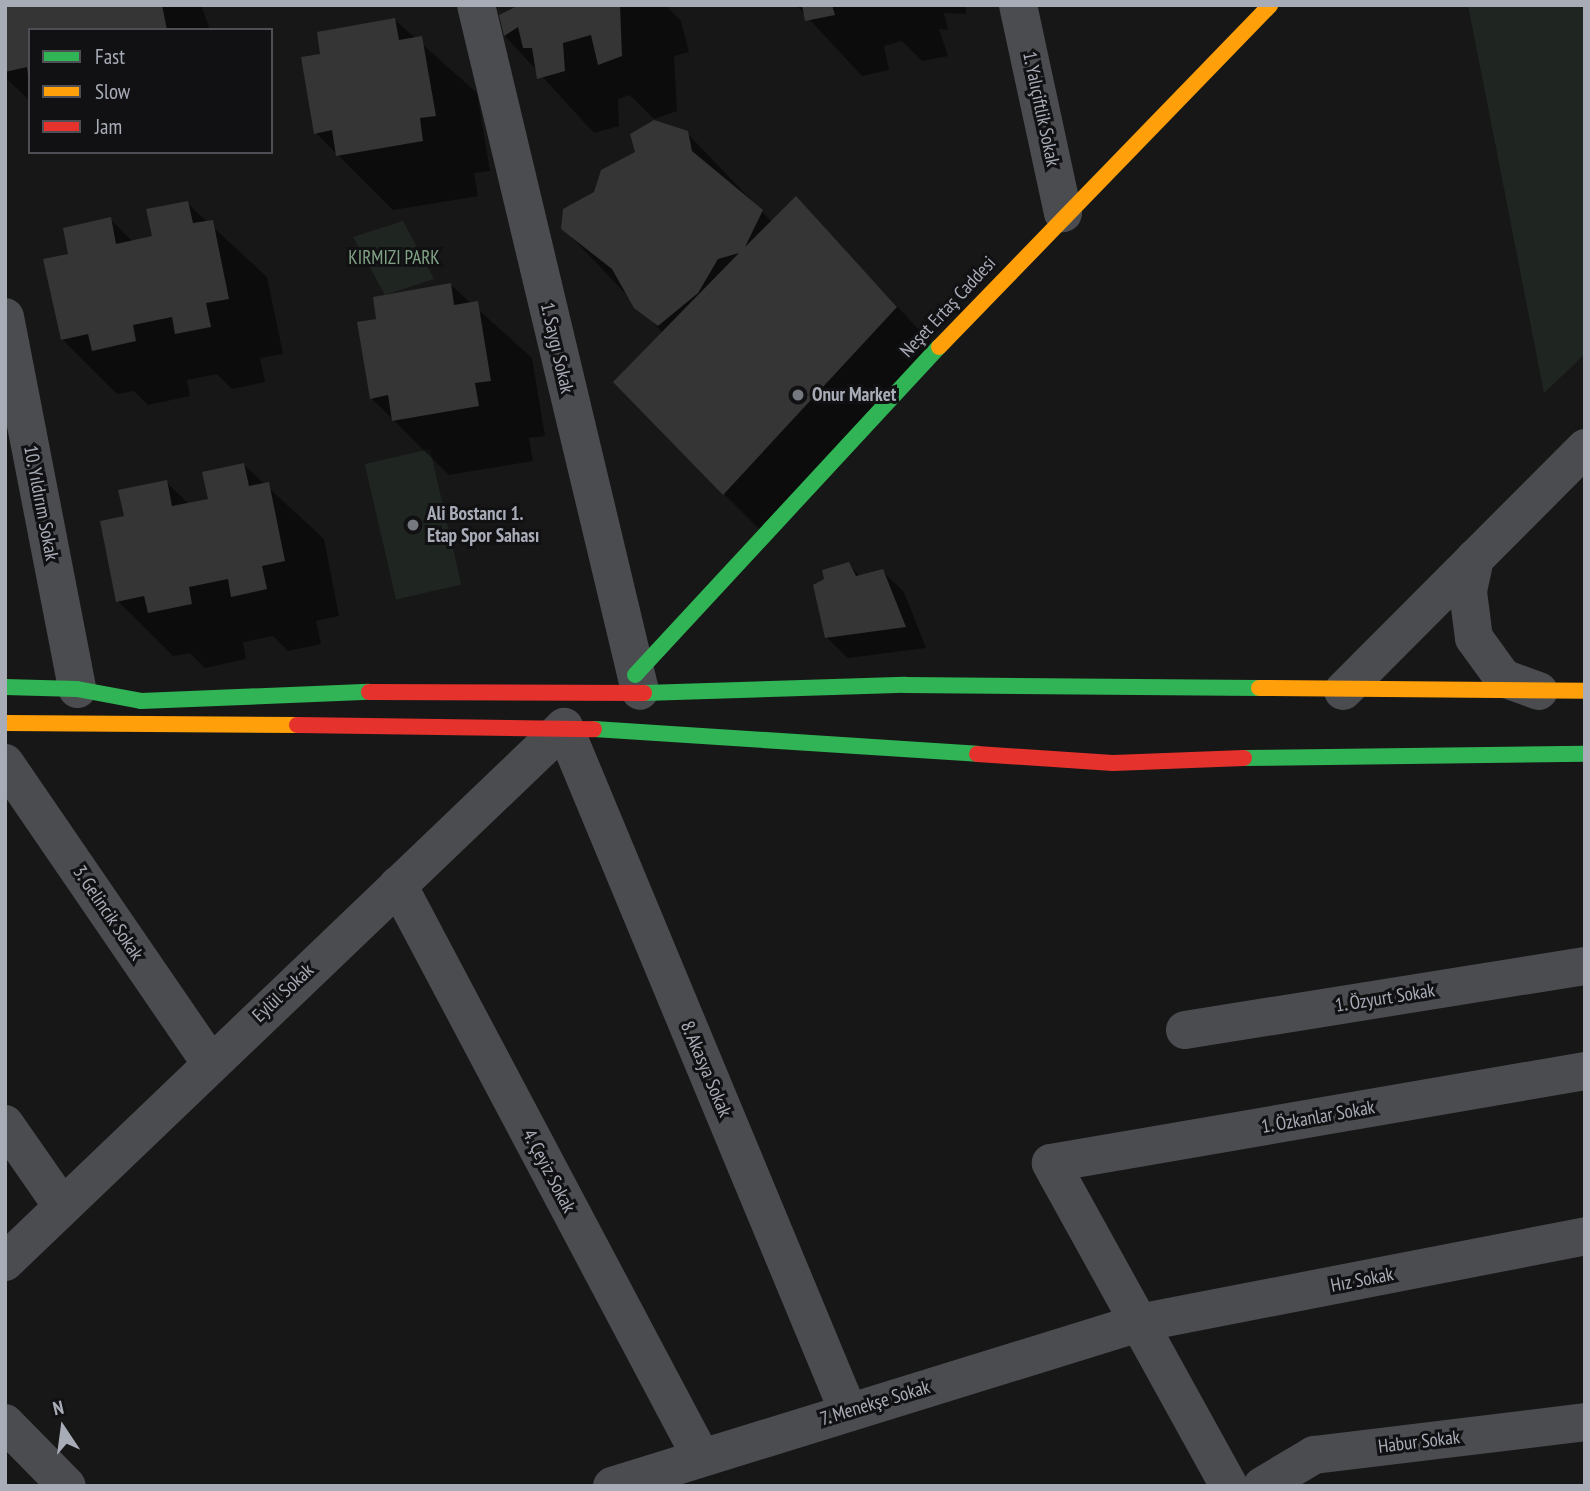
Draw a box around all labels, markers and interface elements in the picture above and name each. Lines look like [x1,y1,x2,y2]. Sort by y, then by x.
legend [28,28,273,154]
text: Fast [95,43,125,70]
street label: 1. Yalıçiftlik Sokak [1017,48,1065,170]
text: Slow [95,78,130,105]
text: Jam [95,113,122,140]
park label: KIRMIZI PARK [348,247,440,269]
street label: Neşet Ertaş Caddesi [895,252,1001,362]
street label: 1. Saygı Sokak [535,300,579,396]
place label: Onur Market [812,384,896,406]
marker: Onur Market [790,387,806,403]
street label: 10. Yıldırım Sokak [19,443,63,563]
place label: Ali Bostancı 1. Etap Spor Sahası [427,503,539,547]
marker: Ali Bostancı 1. Etap Spor Sahası [405,517,421,533]
street label: 3. Gelincik Sokak [68,861,148,965]
street label: Eylül Sokak [248,959,318,1027]
street label: 1. Özyurt Sokak [1333,979,1437,1017]
street label: 8. Akasya Sokak [675,1017,737,1121]
street label: 1. Özkanlar Sokak [1259,1096,1377,1138]
street label: 4. Çeyiz Sokak [517,1125,581,1217]
street label: Hız Sokak [1328,1263,1396,1297]
street label: 7. Menekşe Sokak [817,1375,933,1431]
north arrow [28,1393,98,1463]
text: N [51,1395,66,1420]
street label: Habur Sokak [1377,1426,1461,1458]

